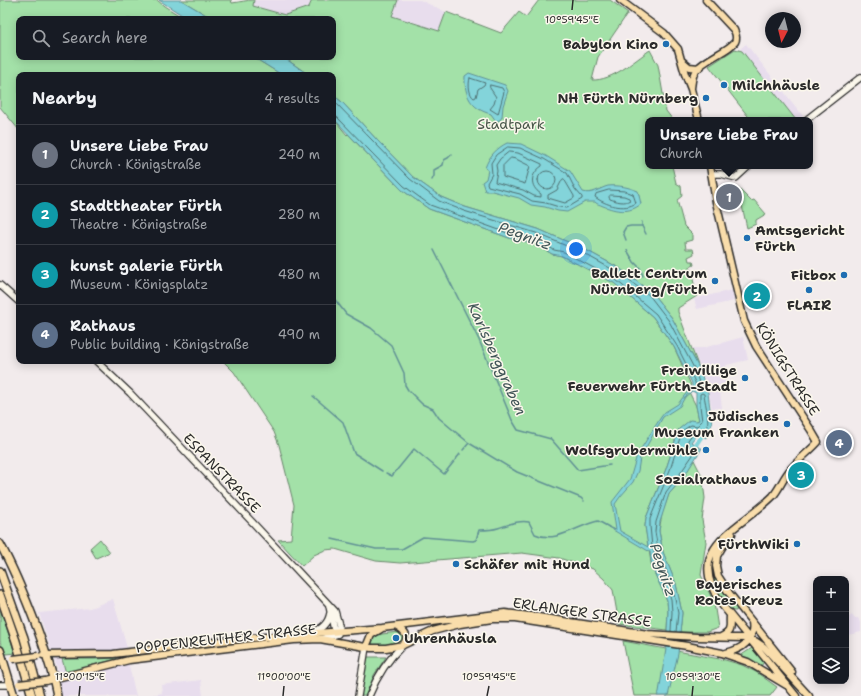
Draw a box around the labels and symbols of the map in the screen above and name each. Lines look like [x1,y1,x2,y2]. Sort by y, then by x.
north arrow [765,12,801,48]
text: 10°59'45"E [545,13,599,26]
place label: Babylon Kino [563,35,658,53]
marker: Babylon Kino [661,39,671,49]
place label: Milchhäusle [732,76,820,94]
marker: Milchhäusle [719,80,729,90]
place label: NH Fürth Nürnberg [557,89,698,107]
marker: NH Fürth Nürnberg [701,93,711,103]
park label: Stadtpark [477,115,545,133]
pin: 1 [716,182,742,212]
water label: Pegnitz [496,217,554,255]
place label: Amtsgericht Fürth [755,221,845,255]
marker: Amtsgericht Fürth [742,233,752,243]
your location [566,239,586,259]
place label: Ballett Centrum Nürnberg/Fürth [590,264,707,298]
place label: Fitbox [791,266,836,284]
marker: Fitbox [839,270,849,280]
marker: Ballett Centrum Nürnberg/Fürth [710,276,720,286]
pin: 2 [744,281,770,311]
marker: FLAIR [804,285,814,295]
place label: FLAIR [787,296,832,314]
water label: Karlsberggraben [463,299,531,419]
street label: KÖNIGSTRASSE [752,319,824,419]
place label: Freiwillige Feuerwehr Fürth-Stadt [567,361,737,395]
marker: Freiwillige Feuerwehr Fürth-Stadt [740,373,750,383]
place label: Jüdisches Museum Franken [654,407,779,441]
marker: Jüdisches Museum Franken [782,419,792,429]
pin: 4 [826,428,852,458]
street label: ESPANSTRASSE [179,429,265,517]
place label: Wolfsgrubermühle [565,441,698,459]
marker: Wolfsgrubermühle [701,445,711,455]
pin: 3 [788,460,814,490]
place label: Sozialrathaus [655,470,757,488]
marker: Sozialrathaus [760,474,770,484]
place label: FürthWiki [718,535,789,553]
marker: FürthWiki [792,539,802,549]
water label: Pegnitz [645,541,681,599]
place label: Schäfer mit Hund [464,555,590,573]
marker: Schäfer mit Hund [451,559,461,569]
marker: Bayerisches Rotes Kreuz [734,564,744,574]
place label: Bayerisches Rotes Kreuz [695,575,783,609]
street label: ERLANGER STRASSE [512,593,652,631]
street label: POPPENREUTHER STRASSE [135,620,318,656]
place label: Uhrenhäusla [404,629,497,647]
marker: Uhrenhäusla [391,633,401,643]
text: 11°00'15"E [55,670,105,683]
text: 11°00'00"E [257,670,311,683]
text: 10°59'45"E [462,670,516,683]
text: 10°59'30"E [665,670,721,683]

